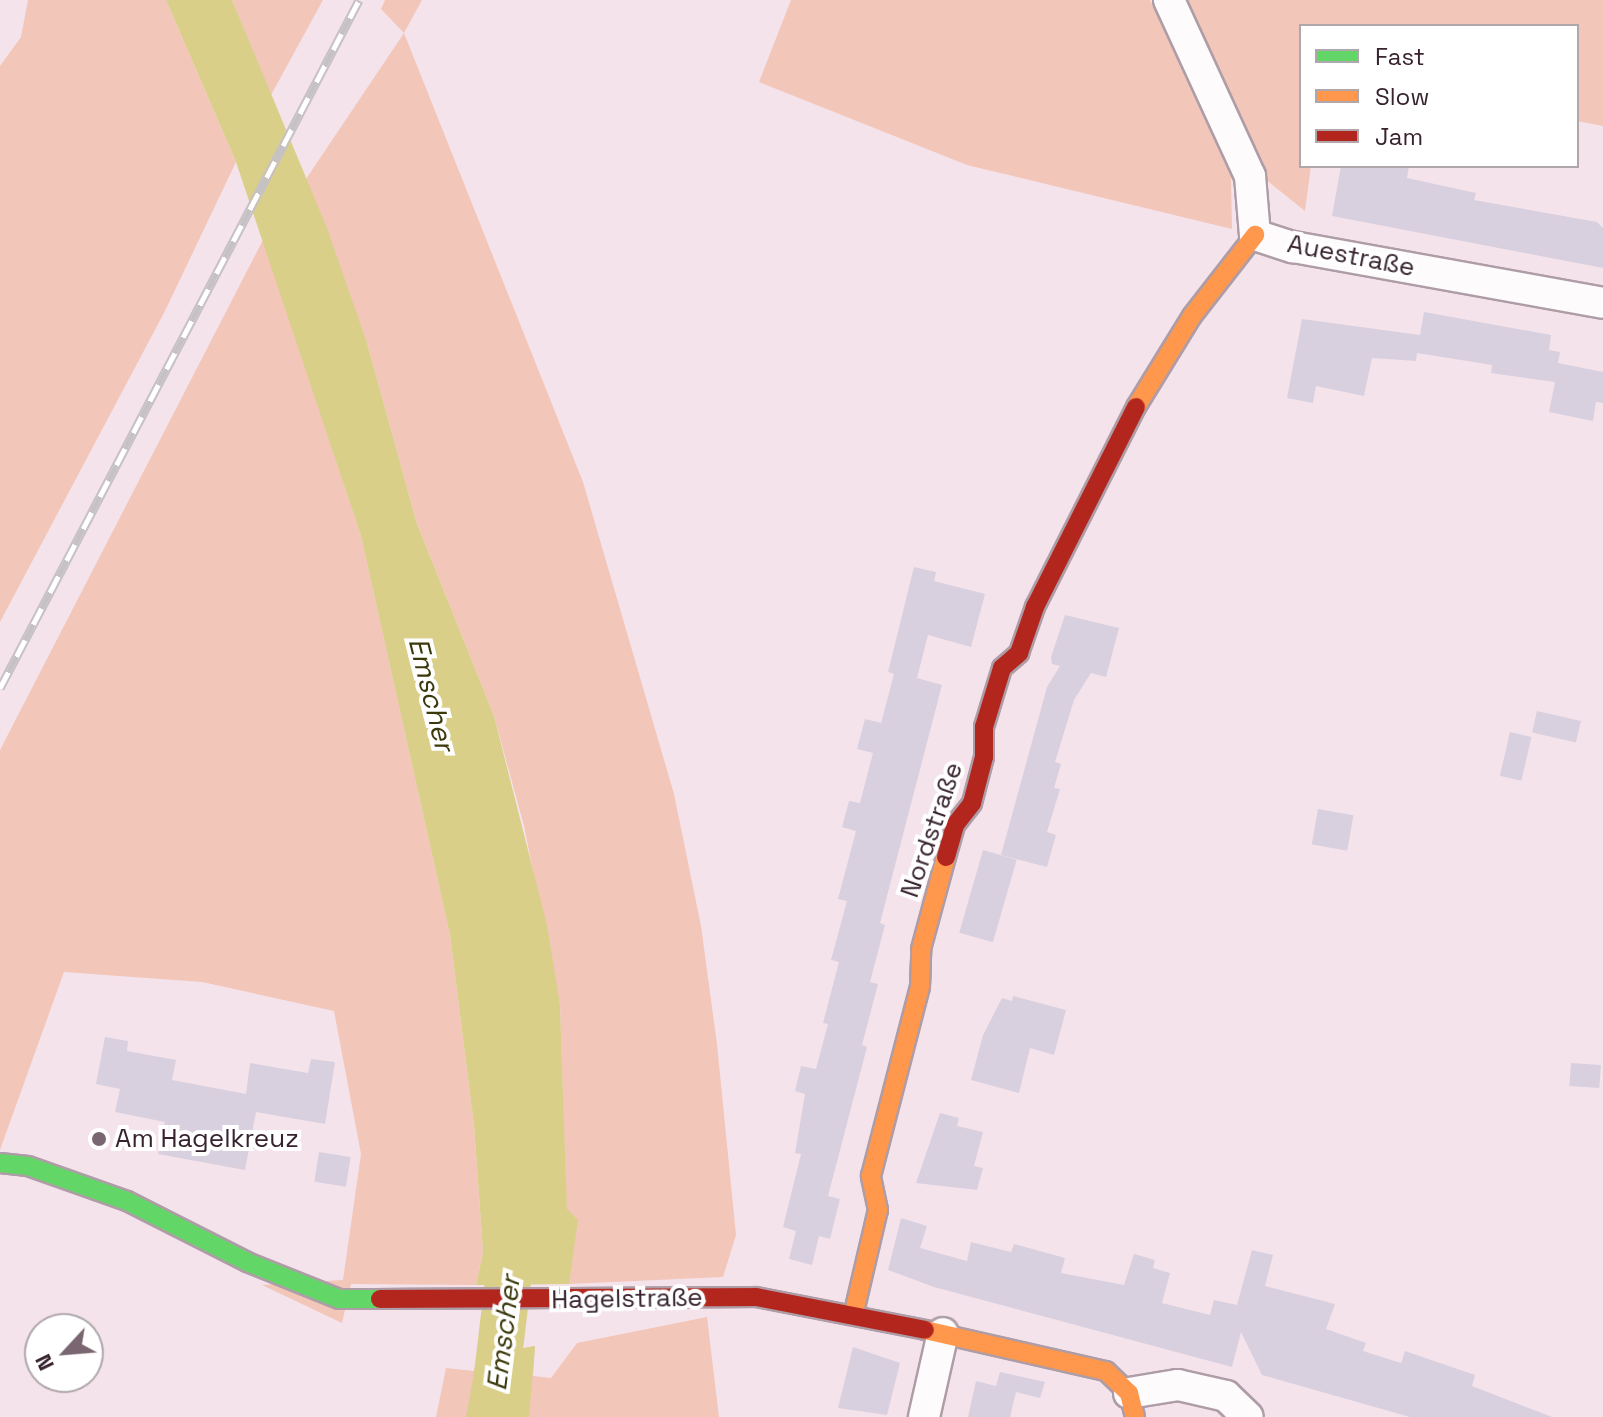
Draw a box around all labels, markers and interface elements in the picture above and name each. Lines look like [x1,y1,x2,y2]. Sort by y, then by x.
legend [1299,24,1579,168]
text: Fast [1375,41,1425,72]
text: Slow [1375,81,1429,112]
text: Jam [1375,121,1423,152]
street label: Auestraße [1285,228,1417,284]
water label: Emscher [402,634,462,754]
street label: Nordstraße [894,758,970,902]
place label: Am Hagelkreuz [115,1123,299,1155]
marker: Am Hagelkreuz [90,1130,108,1148]
water label: Emscher [479,1274,527,1392]
street label: Hagelstraße [551,1282,703,1316]
north arrow [24,1313,104,1393]
text: N [28,1350,60,1375]

